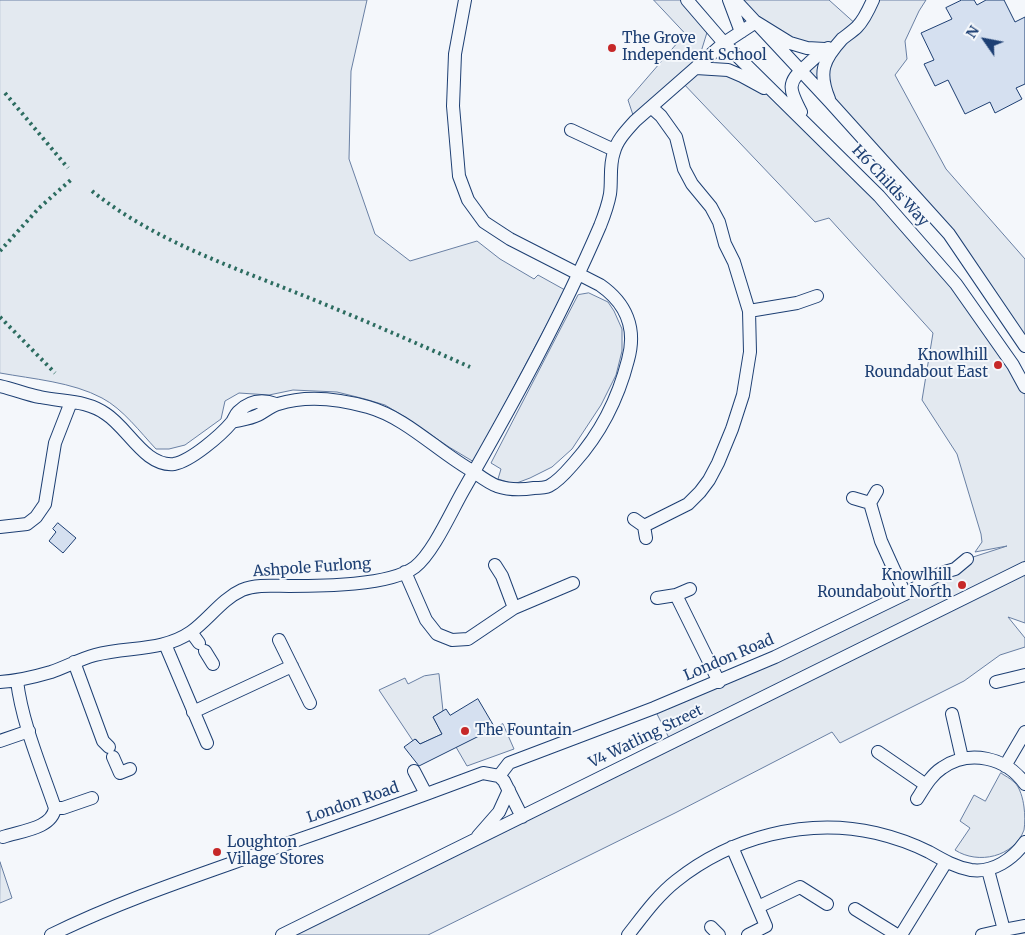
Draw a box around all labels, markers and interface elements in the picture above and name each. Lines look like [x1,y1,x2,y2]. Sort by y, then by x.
north arrow [960,15,1010,65]
text: N [962,22,983,41]
place label: The Grove Independent School [622,30,767,65]
marker: The Grove Independent School [606,42,618,54]
street label: H6 Childs Way [848,142,932,230]
place label: Knowlhill Roundabout East [864,347,988,382]
marker: Knowlhill Roundabout East [992,359,1004,371]
street label: Ashpole Furlong [252,555,372,581]
place label: Knowlhill Roundabout North [817,567,952,602]
marker: Knowlhill Roundabout North [956,579,968,591]
street label: London Road [681,631,777,685]
street label: V4 Watling Street [586,702,706,772]
place label: The Fountain [475,722,572,740]
marker: The Fountain [459,725,471,737]
street label: London Road [305,779,401,827]
place label: Loughton Village Stores [227,834,324,869]
marker: Loughton Village Stores [211,846,223,858]

